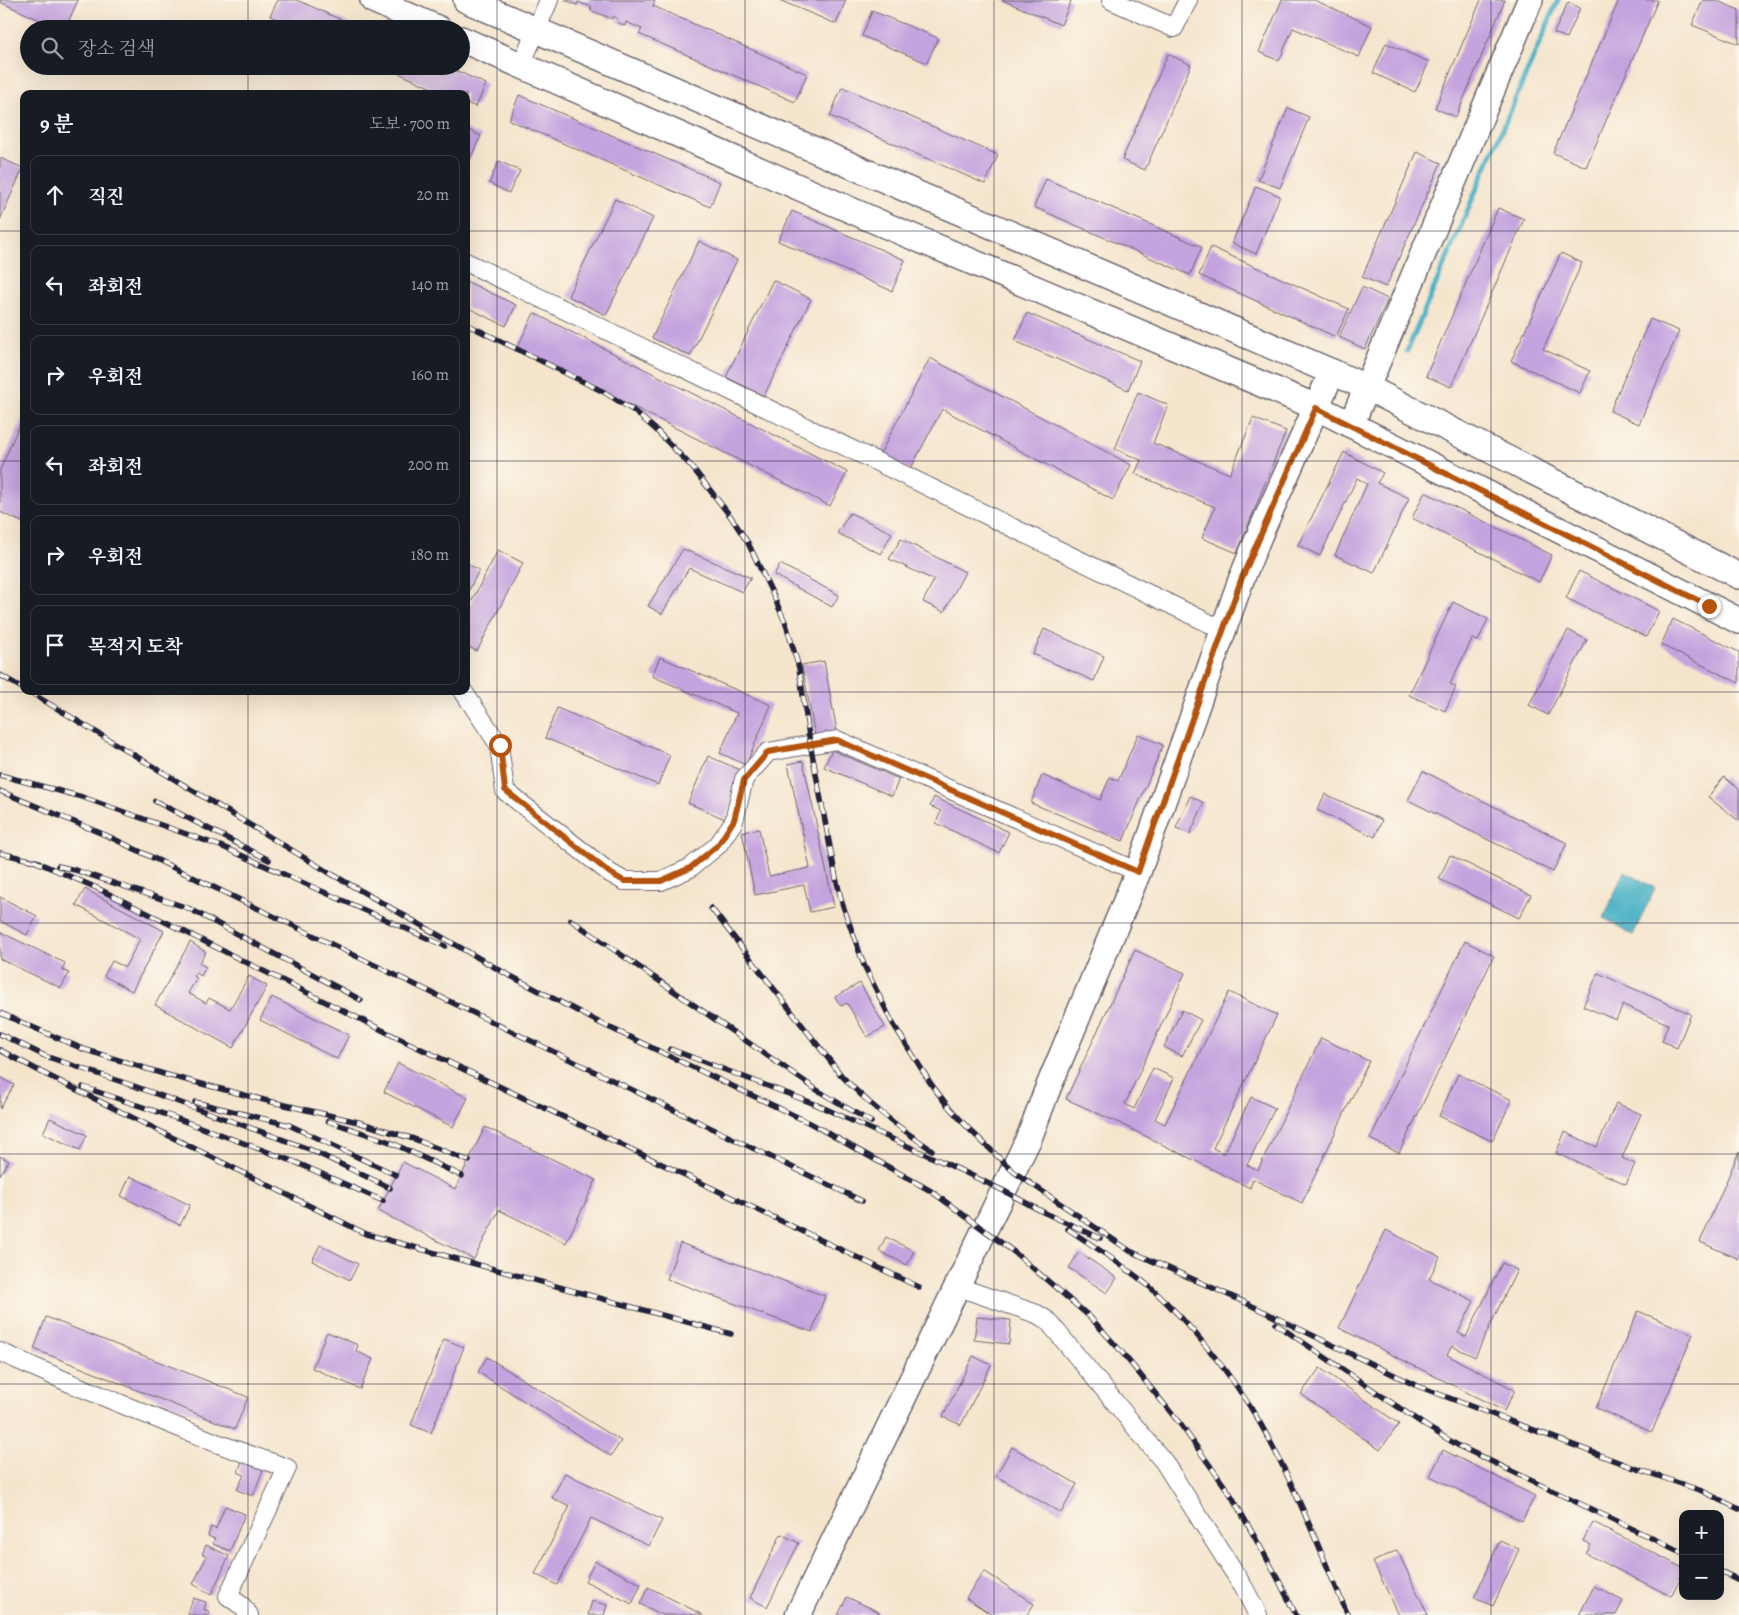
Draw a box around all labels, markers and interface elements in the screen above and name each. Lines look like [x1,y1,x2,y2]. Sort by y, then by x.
search box [20,20,470,75]
icon: search [38,34,66,62]
text: 장소 검색 [78,36,155,62]
text: 9 분 [40,110,74,138]
text: 도보 · 700 m [369,113,450,135]
icon: ahead [41,181,69,209]
text: 직진 [88,184,125,210]
text: 20 m [416,184,449,206]
icon: left [41,271,69,299]
text: 좌회전 [88,274,143,300]
text: 140 m [411,274,449,296]
icon: right [41,361,69,389]
text: 우회전 [88,364,143,390]
text: 160 m [411,364,449,386]
icon: left [41,451,69,479]
text: 좌회전 [88,454,143,480]
text: 200 m [408,454,449,476]
icon: right [41,541,69,569]
text: 우회전 [88,544,143,570]
text: 180 m [411,544,449,566]
route end [1698,595,1721,618]
icon: arrive [41,631,69,659]
text: 목적지 도착 [88,634,183,660]
route start [489,734,512,757]
map controls [1679,1510,1724,1600]
button: + [1679,1510,1724,1555]
button: − [1679,1555,1724,1600]

